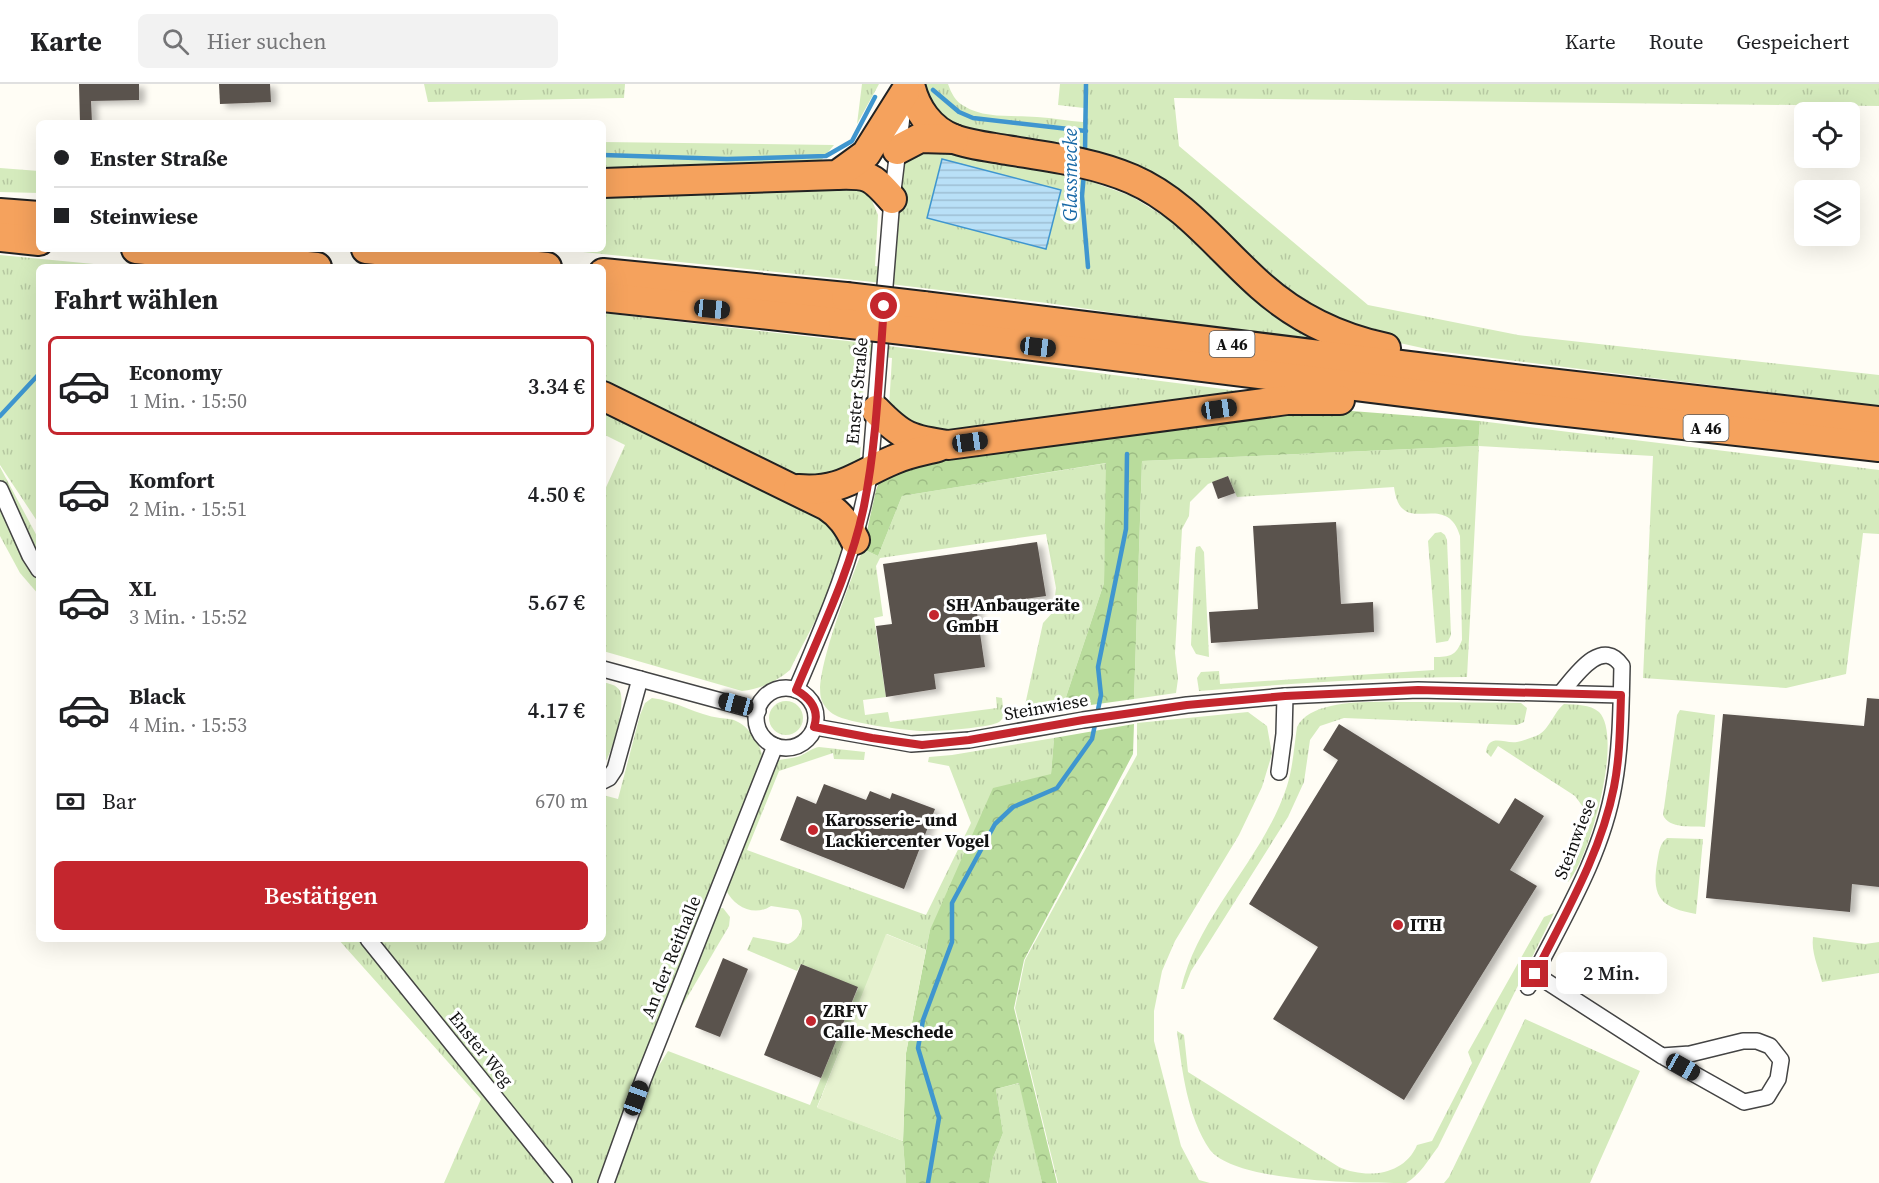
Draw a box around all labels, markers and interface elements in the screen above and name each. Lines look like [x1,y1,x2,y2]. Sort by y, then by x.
search box [138,14,558,68]
text: Karte [30,22,102,60]
icon: search [159,25,192,58]
text: Hier suchen [207,26,327,56]
text: Karte [1565,27,1616,56]
text: Route [1649,27,1703,56]
text: Gespeichert [1736,27,1849,56]
map controls [1794,102,1860,246]
button: locate [1794,102,1860,168]
water label: Glassmecke [1056,128,1084,222]
text: Enster Straße [90,143,228,173]
button: layers [1794,180,1860,246]
text: Steinwiese [90,201,198,231]
text: Fahrt wählen [54,281,218,318]
route start [870,292,897,319]
car [693,298,731,320]
road number: A 46 [1210,331,1254,357]
street label: Enster Straße [839,336,874,446]
car [1019,336,1057,358]
text: Economy [129,357,223,387]
icon: car [57,359,111,413]
text: 3.34 € [528,371,585,401]
text: 1 Min. · 15:50 [129,387,247,415]
car [1200,398,1238,420]
road number: A 46 [1684,415,1728,441]
car [951,431,989,453]
text: Komfort [129,465,214,495]
icon: car [57,467,111,521]
text: 4.50 € [528,479,585,509]
text: 2 Min. · 15:51 [129,495,247,523]
text: XL [129,573,156,603]
icon: car [57,575,111,629]
text: 5.67 € [528,587,585,617]
place label: SH Anbaugeräte GmbH [946,592,1080,638]
text: 3 Min. · 15:52 [129,603,247,631]
marker: SH Anbaugeräte GmbH [927,608,941,622]
text: Black [129,681,186,711]
icon: car [57,683,111,737]
street label: Steinwiese [1002,687,1090,726]
car [716,691,756,717]
text: 4.17 € [528,695,585,725]
text: 4 Min. · 15:53 [129,711,247,739]
icon: cash [54,785,87,818]
text: Bar [102,786,136,816]
text: 670 m [535,787,588,815]
street label: Steinwiese [1548,795,1601,883]
place label: Karosserie- und Lackiercenter Vogel [825,807,990,853]
marker: Karosserie- und Lackiercenter Vogel [806,823,820,837]
button: Bestätigen [54,861,588,930]
street label: An der Reithalle [635,892,706,1022]
place label: ITH [1410,912,1442,937]
marker: ITH [1391,918,1405,932]
callout: 2 Min. [1556,953,1667,995]
text: 2 Min. [1583,959,1640,987]
route end [1521,960,1548,987]
place label: ZRFV Calle-Meschede [823,998,953,1044]
street label: Enster Weg [443,1006,520,1092]
marker: ZRFV Calle-Meschede [804,1014,818,1028]
car [1663,1050,1703,1084]
car [621,1078,651,1118]

